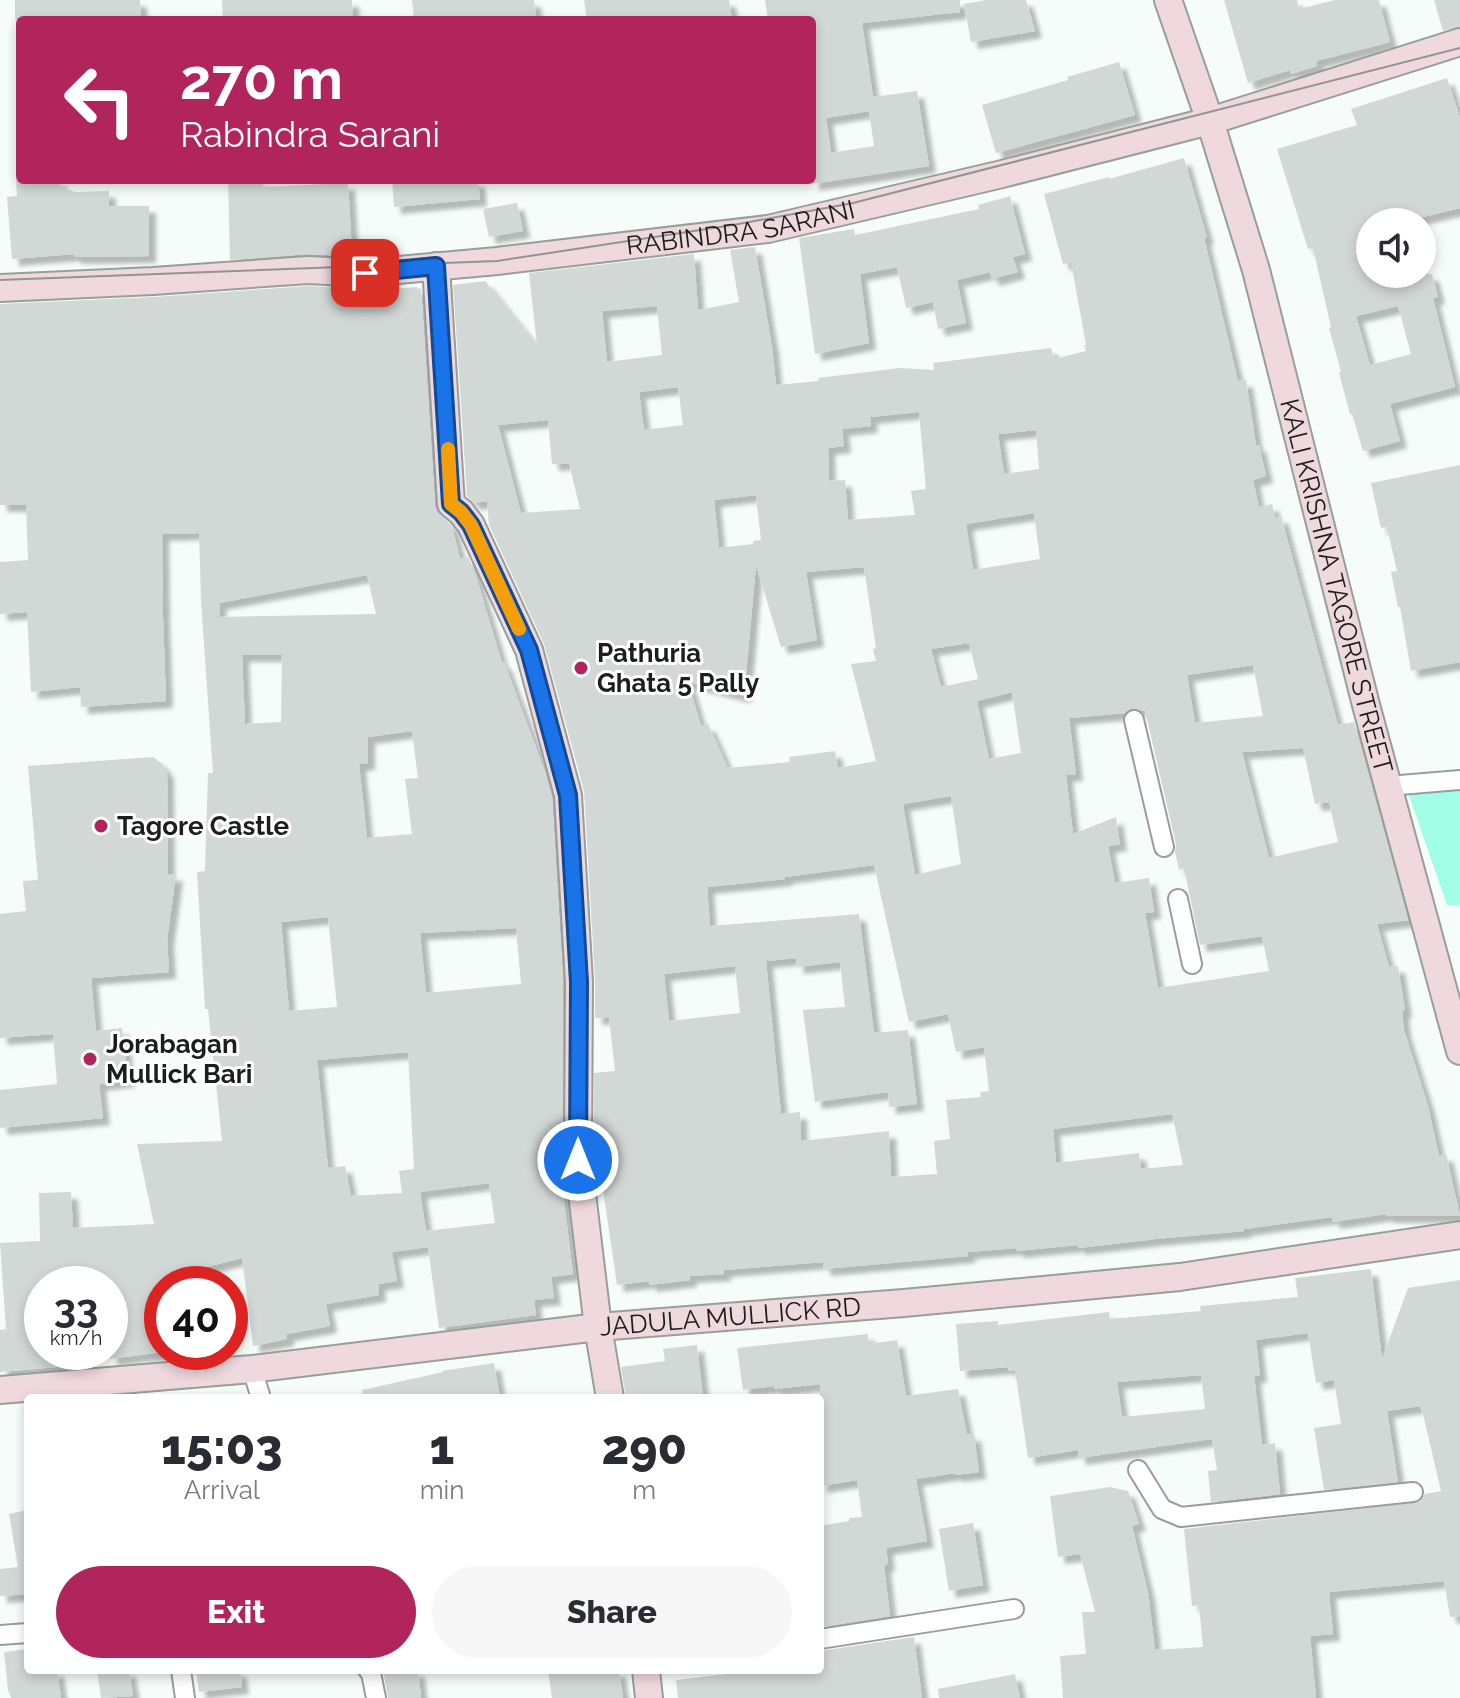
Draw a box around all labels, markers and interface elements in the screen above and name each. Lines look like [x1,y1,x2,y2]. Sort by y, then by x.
text: 270 m [180,46,343,112]
icon: left [48,48,152,152]
text: Rabindra Sarani [180,113,440,155]
street label: RABINDRA SARANI [625,194,858,261]
map controls [1356,208,1436,288]
button: sound [1356,208,1436,288]
pin [331,239,399,307]
icon: arrive [343,251,387,295]
street label: KALI KRISHNA TAGORE STREET [1274,396,1399,777]
place label: Pathuria Ghata 5 Pally [597,638,759,698]
marker: Pathuria Ghata 5 Pally [572,659,590,677]
place label: Tagore Castle [117,811,289,841]
marker: Tagore Castle [92,817,110,835]
place label: Jorabagan Mullick Bari [106,1029,252,1089]
marker: Jorabagan Mullick Bari [81,1050,99,1068]
position arrow [536,1118,620,1202]
speed limit sign: 40 [144,1266,248,1370]
text: 33 [54,1284,98,1331]
street label: JADULA MULLICK RD [598,1291,862,1342]
text: km/h [50,1326,102,1350]
text: 15:03 [161,1419,283,1475]
text: 1 [430,1419,454,1475]
text: 290 [601,1419,687,1475]
text: Arrival [184,1475,260,1505]
text: min [420,1475,464,1505]
text: m [632,1475,656,1505]
button: Exit [56,1566,416,1658]
button: Share [432,1566,792,1658]

